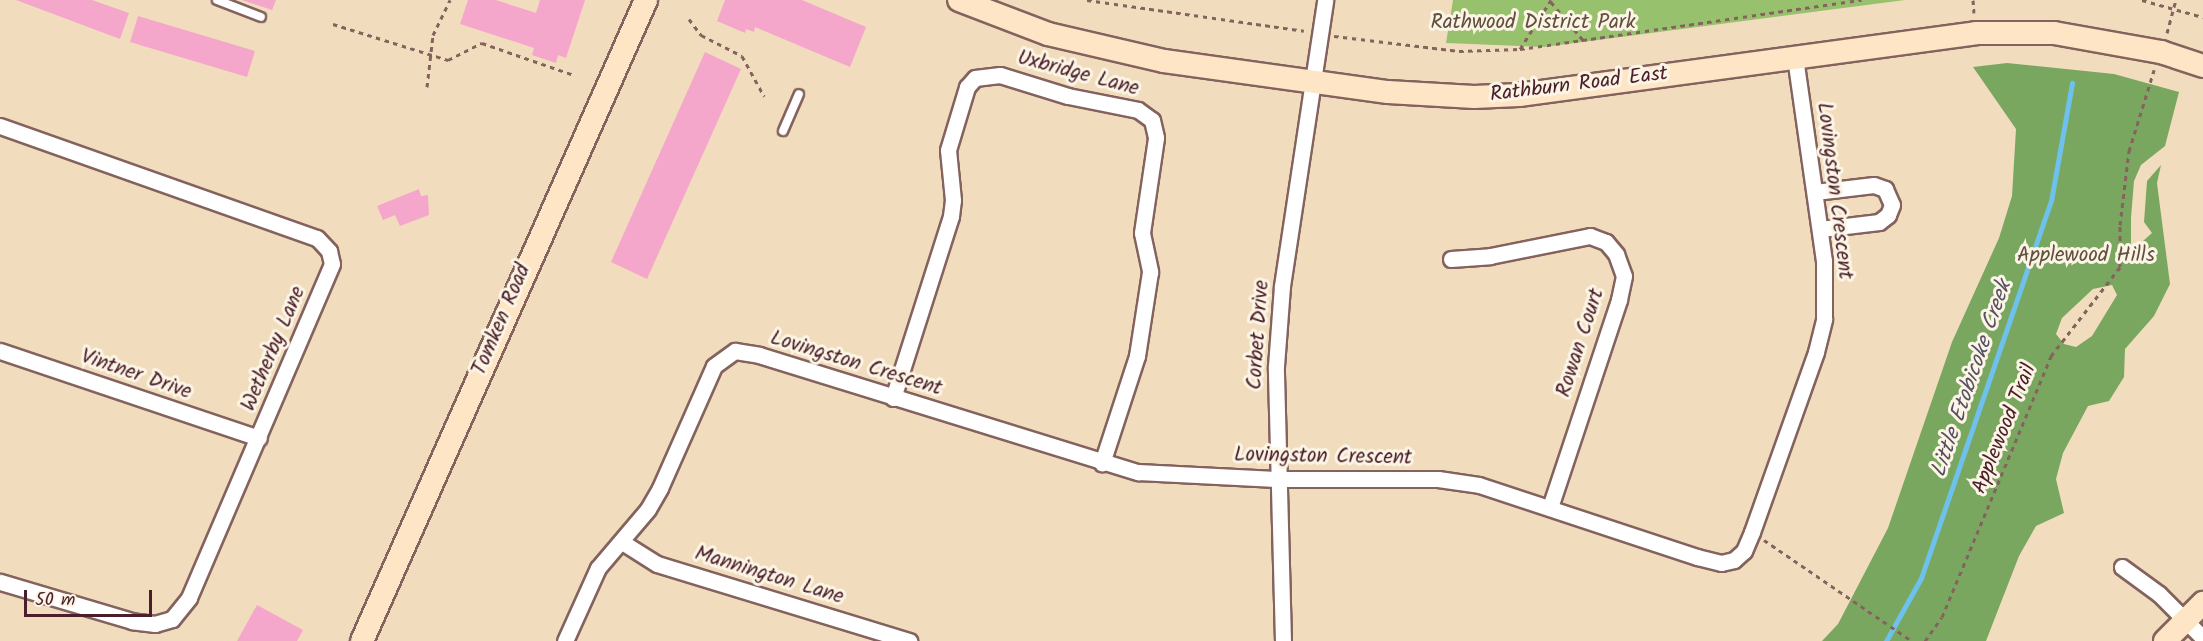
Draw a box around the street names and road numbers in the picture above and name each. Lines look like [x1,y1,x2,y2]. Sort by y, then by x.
street label: Uxbridge Lane [1014,46,1142,102]
street label: Rathburn Road East [1489,62,1669,108]
street label: Lovingston Crescent [1811,101,1857,281]
street label: Tomken Road [467,261,537,379]
street label: Corbet Drive [1243,279,1275,391]
street label: Wetherby Lane [236,283,312,415]
street label: Rowan Court [1552,286,1610,400]
street label: Lovingston Crescent [767,326,945,402]
street label: Vintner Drive [77,344,195,406]
street label: Applewood Trail [1968,360,2042,498]
street label: Lovingston Crescent [1234,443,1412,471]
street label: Mannington Lane [692,541,846,611]

